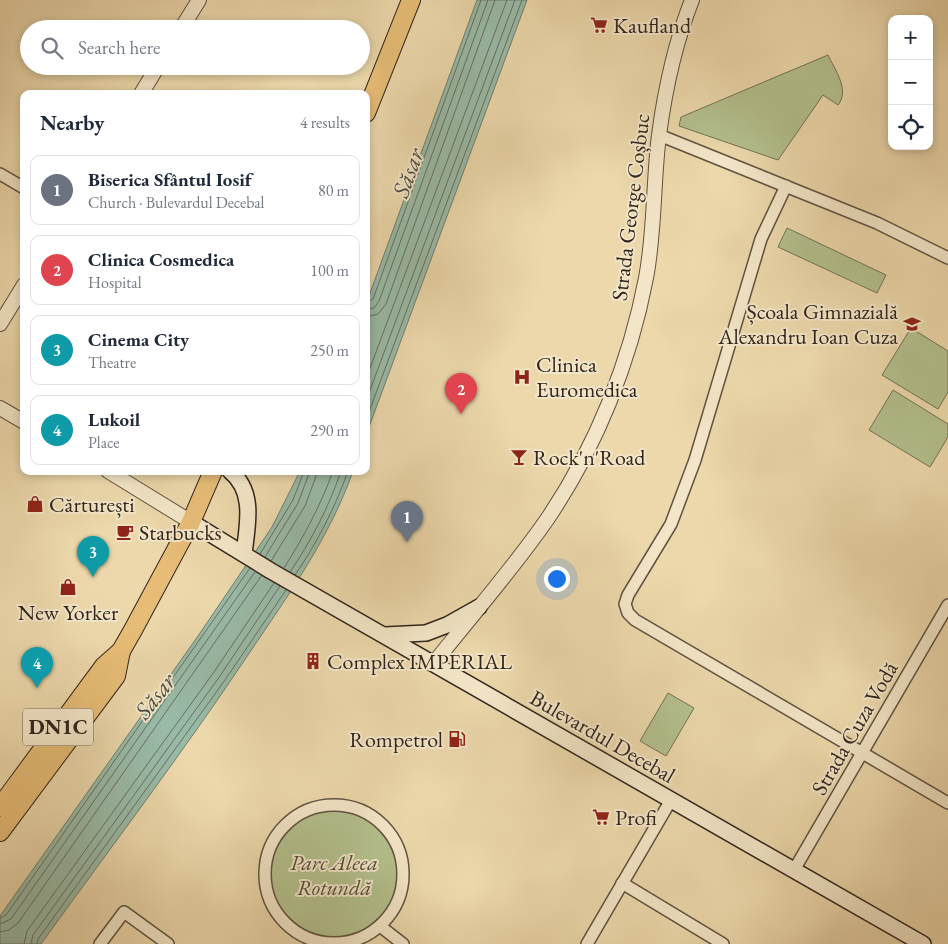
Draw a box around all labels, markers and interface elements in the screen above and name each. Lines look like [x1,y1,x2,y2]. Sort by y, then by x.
place label: Kaufland [613,11,692,40]
supermarket icon: Kaufland [589,15,609,35]
map controls [888,15,933,150]
button: + [888,15,933,60]
search box [20,20,370,75]
icon: search [38,34,66,62]
text: Search here [78,35,160,60]
button: − [888,60,933,105]
button: locate [888,105,933,150]
text: Nearby [40,109,104,136]
text: 4 results [300,112,350,133]
street label: Strada George Coșbuc [605,112,656,302]
water label: Săsar [384,142,431,203]
text: Biserica Sfântul Iosif [88,167,252,192]
text: 1 [53,180,61,201]
text: 80 m [318,180,349,201]
text: Church · Bulevardul Decebal [88,192,264,213]
text: Clinica Cosmedica [88,247,234,272]
text: 2 [53,260,61,281]
text: 100 m [310,260,349,281]
text: Hospital [88,272,142,293]
place label: Școala Gimnazială Alexandru Ioan Cuza [717,297,898,351]
school or university icon: Școala Gimnazială Alexandru Ioan Cuza [902,314,922,334]
text: Cinema City [88,327,189,352]
text: 3 [53,340,61,361]
text: 250 m [310,340,349,361]
place label: Clinica Euromedica [536,350,638,404]
text: Theatre [88,352,136,373]
hospital icon: Clinica Euromedica [512,367,532,387]
pin: 2 [445,373,477,414]
text: Lukoil [88,407,140,432]
text: 4 [53,420,61,441]
text: 290 m [310,420,349,441]
text: Place [88,432,120,453]
place label: Rock'n'Road [533,443,646,472]
bar icon: Rock'n'Road [509,447,529,467]
place label: Cărturești [49,490,135,519]
shop icon: Cărturești [25,494,45,514]
pin: 1 [391,501,423,542]
place label: Starbucks [139,518,222,547]
cafe icon: Starbucks [115,522,135,542]
pin: 3 [77,536,109,577]
your location [544,566,570,592]
shop icon: New Yorker [58,577,78,597]
place label: New Yorker [18,598,119,627]
pin: 4 [21,647,53,688]
place label: Complex IMPERIAL [327,647,512,676]
building icon: Complex IMPERIAL [303,651,323,671]
street label: Strada Cuza Vodă [804,656,905,800]
water label: Săsar [126,665,183,726]
street label: Bulevardul Decebal [525,683,681,790]
road number: DN1C [23,709,93,746]
place label: Rompetrol [349,725,443,754]
fuel station icon: Rompetrol [447,729,467,749]
place label: Profi [615,803,657,832]
supermarket icon: Profi [591,807,611,827]
park label: Parc Aleea Rotundă [290,848,378,902]

